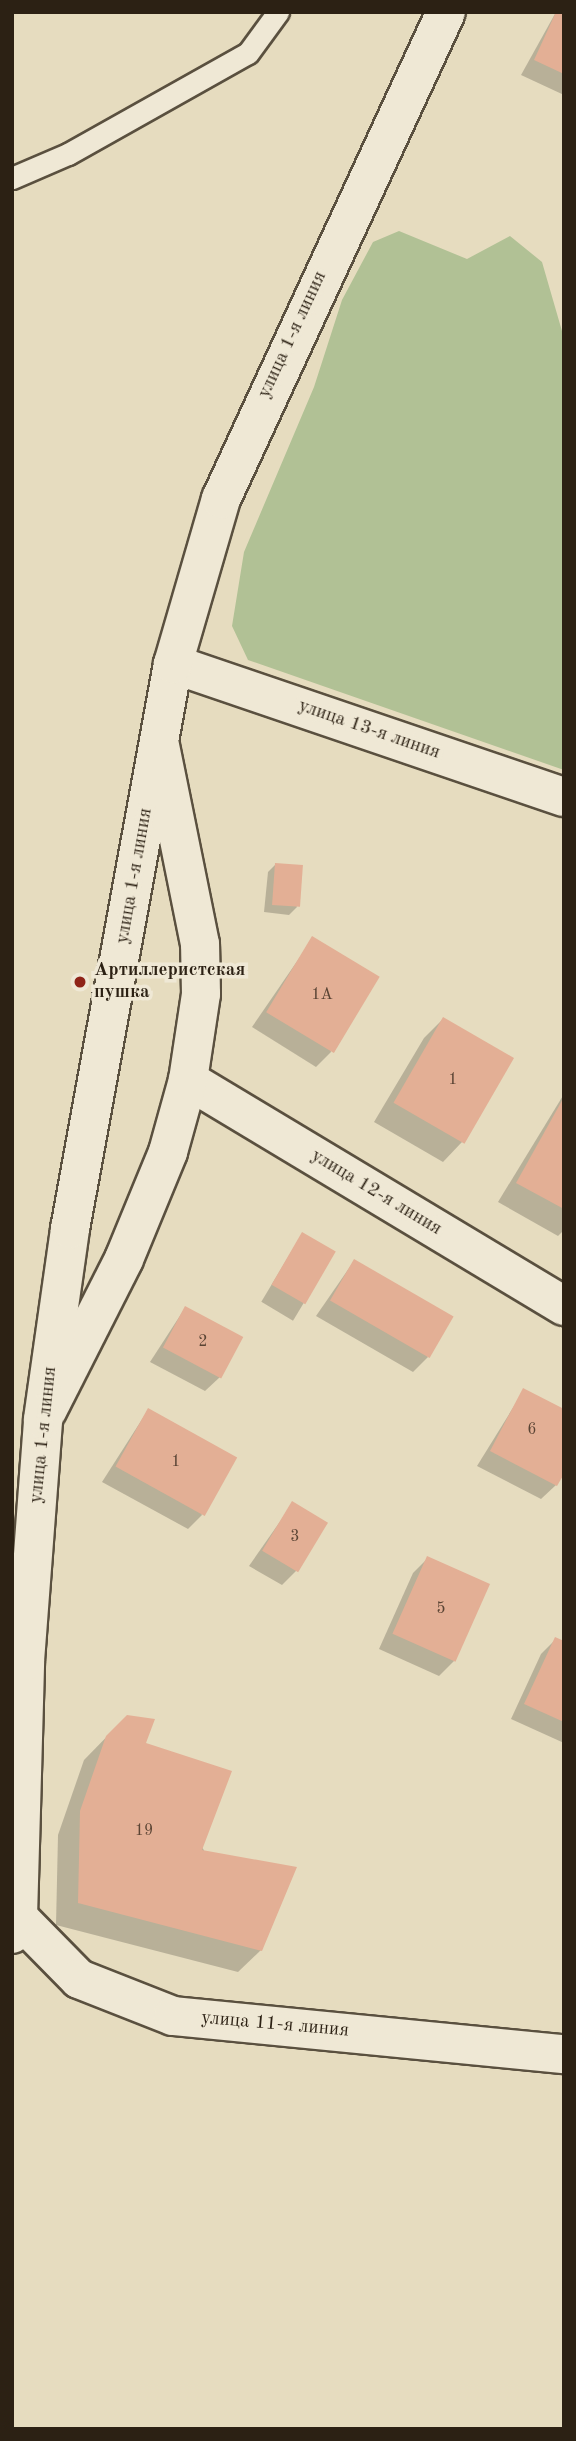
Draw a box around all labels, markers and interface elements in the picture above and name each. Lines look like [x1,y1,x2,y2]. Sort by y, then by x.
street label: улица 1-я линия [254,268,332,402]
street label: улица 13-я линия [295,695,443,765]
street label: улица 1-я линия [112,806,158,946]
place label: Артиллеристская пушка [94,960,246,1004]
marker: Артиллеристская пушка [72,974,88,990]
house number: 1А [311,985,333,1005]
house number: 1 [448,1070,458,1090]
street label: улица 12-я линия [306,1145,446,1241]
house number: 2 [198,1332,208,1352]
street label: улица 1-я линия [25,1365,63,1505]
house number: 6 [527,1420,537,1440]
house number: 1 [171,1452,181,1472]
house number: 3 [290,1527,300,1547]
house number: 5 [436,1599,446,1619]
house number: 19 [135,1821,153,1841]
street label: улица 11-я линия [200,2007,350,2043]

